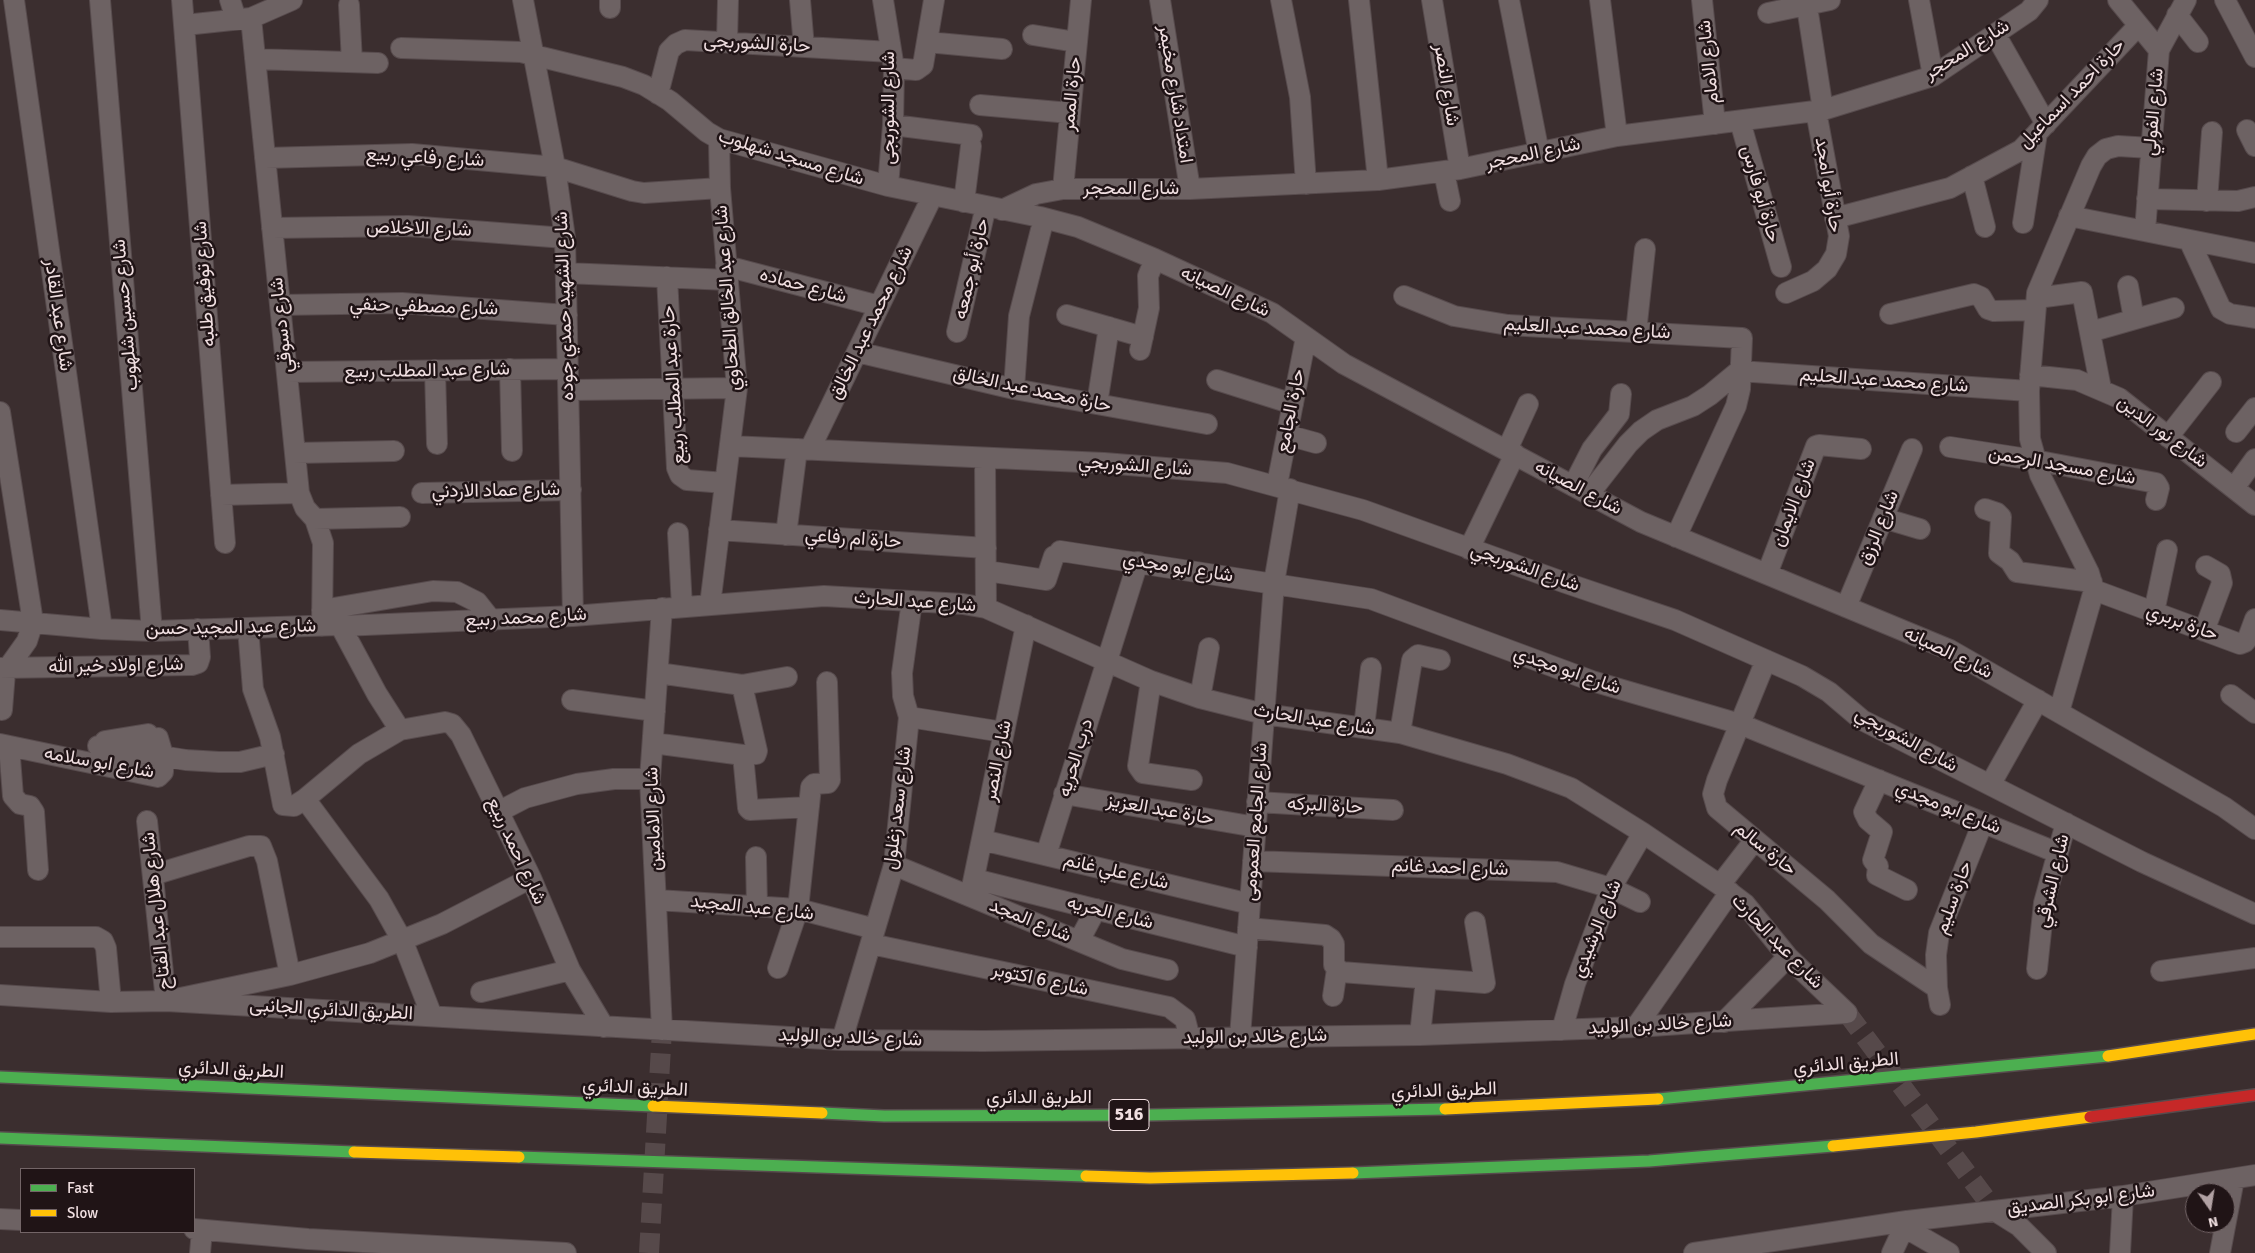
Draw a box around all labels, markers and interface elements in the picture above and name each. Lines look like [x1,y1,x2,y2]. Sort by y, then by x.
street label: شارع المحجر [1920,15,2014,85]
street label: شارع الامام [1693,19,1725,105]
street label: امتداد شارع مخيمر [1153,23,1197,165]
street label: حارة الشوربجى [703,30,811,58]
street label: حارة احمد اسماعيل [2014,34,2130,154]
street label: شارع النصر [1428,43,1464,127]
street label: شارع الشوربجى [878,51,900,165]
street label: حارة الممر [1057,56,1087,132]
street label: شارع الفولي [2139,67,2169,157]
street label: شارع مسجد شهلوب [715,125,867,191]
street label: شارع المحجر [1483,133,1583,175]
street label: حارة أبو امجد [1809,136,1847,234]
street label: حارة أبو فارس [1735,143,1785,245]
street label: شارع رفاعي ربيع [365,144,485,172]
street label: شارع المحجر [1083,178,1179,200]
street label: شارع عبد الخالق الطحاوي [710,204,746,392]
street label: شارع الشهيد حمدي جوده [550,211,580,401]
street label: شارع الاخلاص [366,216,472,242]
street label: حارة أبو جمعه [949,216,995,322]
street label: شارع توفيق طلبه [189,220,221,348]
street label: شارع حسين شلهوب [108,238,144,392]
street label: شارع محمد عبد الخالق [824,243,918,403]
street label: شارع عبد القادر [39,257,77,373]
street label: شارع الصيانه [1177,261,1273,323]
street label: شارع حماده [757,263,849,309]
street label: شارع دسوقي [266,276,298,374]
street label: شارع مصطفي حنفي [349,293,499,321]
street label: حارة عبد المطلب ربيع [657,305,691,465]
street label: شارع محمد عبد العليم [1503,313,1671,345]
street label: شارع عبد المطلب ربيع [344,358,510,384]
street label: حارة محمد عبد الخالق [951,362,1113,418]
street label: شارع محمد عبد الحليم [1799,364,1969,398]
street label: حارة الجامع [1272,367,1310,455]
street label: شارع نور الدين [2112,391,2212,473]
street label: شارع مسجد الرحمن [1987,442,2137,490]
street label: شارع الشوربجي [1077,451,1193,481]
street label: شارع الصيانه [1530,455,1626,521]
street label: شارع الايمان [1767,456,1821,550]
street label: شارع عماد الاردني [432,478,560,504]
street label: شارع الرزق [1854,487,1904,569]
street label: حارة ام رفاعي [804,524,902,554]
street label: شارع الشوربجي [1468,539,1582,597]
street label: شارع ابو مجدي [1121,548,1235,588]
street label: شارع عبد الحارث [853,586,977,618]
street label: حارة بربري [2143,600,2221,646]
street label: شارع محمد ربيع [465,603,587,633]
street label: شارع عبد المجيد حسن [146,615,316,641]
street label: شارع الصيانه [1900,622,1996,684]
street label: شارع ابو مجدي [1511,642,1623,700]
street label: شارع اولاد خير الله [48,653,184,679]
street label: شارع عبد الحارث [1252,699,1376,741]
street label: شارع الشوربجي [1851,702,1961,778]
street label: درب الحريه [1053,716,1099,800]
street label: شارع النصر [979,718,1017,804]
street label: شارع ابو سلامه [42,742,156,784]
street label: شارع الجامع العمومى [1239,742,1273,902]
street label: شارع سعد زغلول [879,745,917,871]
street label: شارع الامامين [641,767,667,871]
street label: شارع ابو مجدي [1892,777,2004,839]
street label: حارة عبد العزيز [1105,789,1215,831]
street label: حارة البركه [1286,793,1364,819]
street label: شارع احمد ربيع [481,794,551,908]
street label: حارة سالم [1729,817,1801,881]
street label: شارع هلال عبد الفتاح [137,831,177,991]
street label: شارع الشرقي [2031,832,2075,930]
street label: شارع علي غانم [1061,849,1171,895]
street label: شارع احمد غانم [1391,855,1509,881]
street label: حارة سليم [1930,859,1978,937]
street label: شارع الرشيدي [1567,877,1627,981]
street label: شارع عبد المجيد [689,890,815,926]
street label: شارع عبد الحارث [1726,890,1828,994]
street label: شارع الحريه [1064,891,1156,935]
street label: شارع المجد [986,894,1074,948]
street label: شارع 6 اكتوبر [990,959,1090,1001]
street label: الطريق الدائري الجانبى [249,994,413,1026]
street label: شارع خالد بن الوليد [1587,1010,1733,1040]
street label: شارع خالد بن الوليد [778,1024,922,1052]
street label: شارع خالد بن الوليد [1183,1024,1327,1050]
street label: الطريق الدائري [1792,1048,1900,1080]
street label: الطريق الدائري [178,1056,284,1084]
street label: الطريق الدائري [582,1074,688,1102]
street label: الطريق الدائري [1391,1078,1497,1104]
street label: الطريق الدائري [986,1087,1092,1109]
road number: 516 [1109,1100,1149,1130]
legend [20,1168,195,1233]
text: Fast [67,1179,94,1197]
street label: شارع ابو بكر الصديق [2006,1180,2156,1220]
north arrow [2185,1183,2235,1233]
text: Slow [67,1204,98,1222]
text: N [2207,1213,2220,1232]

